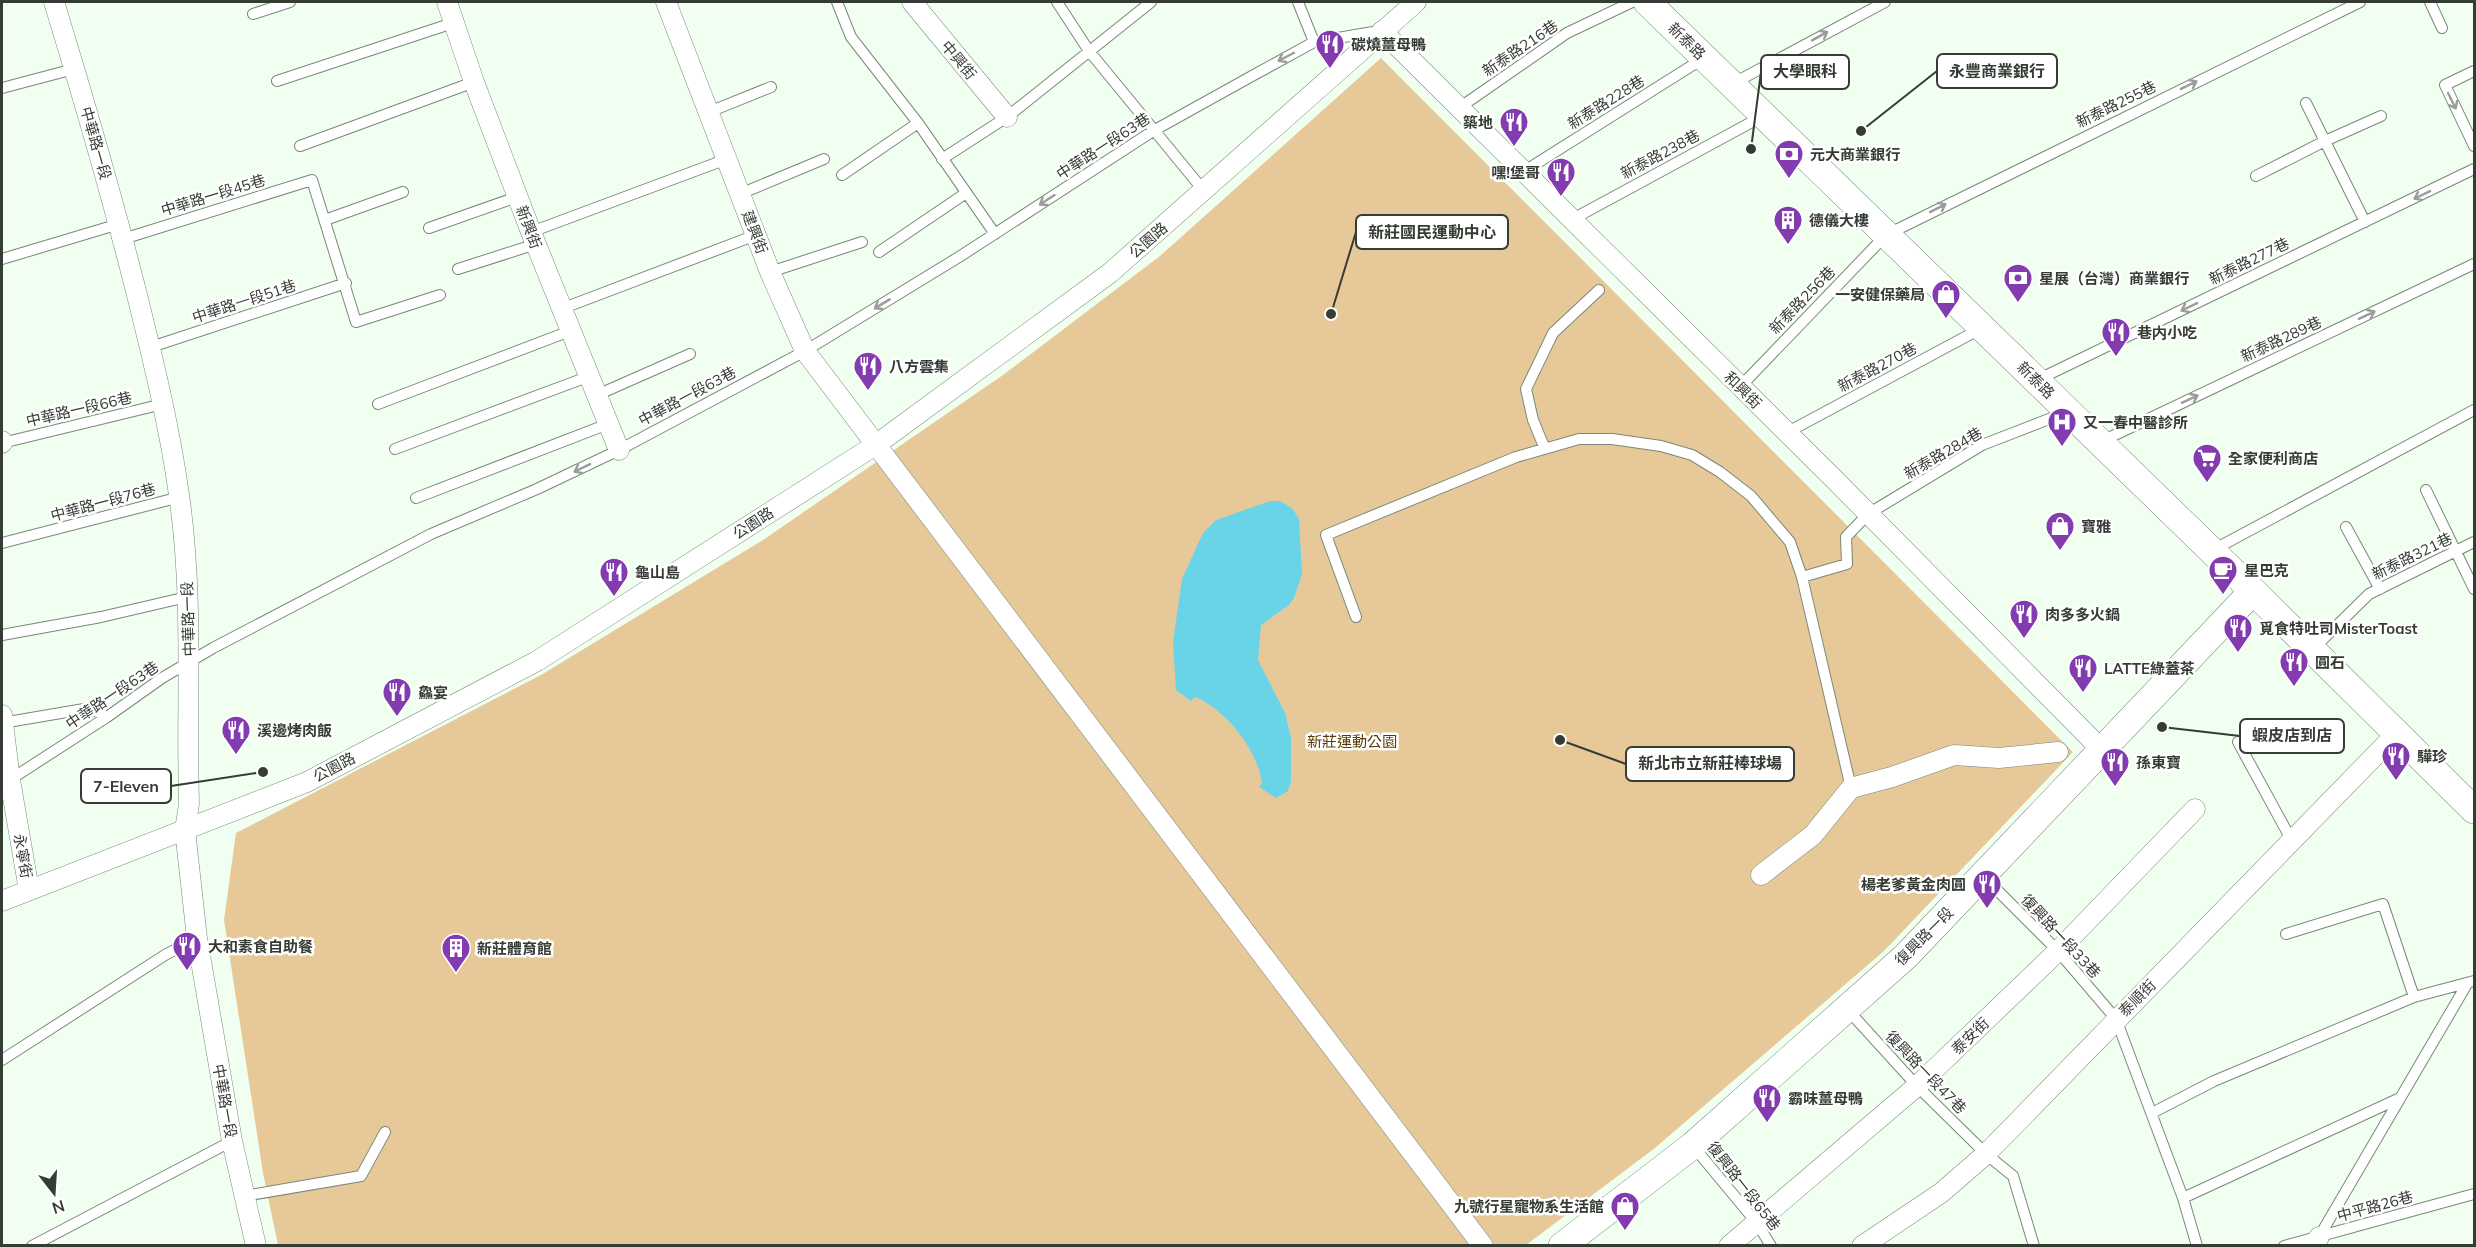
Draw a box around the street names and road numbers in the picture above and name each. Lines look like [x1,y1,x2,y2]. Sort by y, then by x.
street label: 新泰路216巷 [1479,16,1561,80]
street label: 新泰路 [1664,19,1710,63]
street label: 中興街 [937,37,981,83]
street label: 新泰路228巷 [1564,71,1648,133]
street label: 新泰路255巷 [2073,76,2159,132]
street label: 中華路一段 [77,104,115,182]
street label: 中華路一段63巷 [1053,109,1153,183]
street label: 新泰路238巷 [1617,125,1703,183]
street label: 中華路一段45巷 [159,170,267,220]
street label: 新興街 [512,203,546,251]
street label: 建興街 [738,208,772,256]
street label: 公園路 [1125,218,1171,262]
street label: 新泰路277巷 [2206,233,2292,289]
street label: 新泰路256巷 [1765,262,1839,338]
street label: 中華路一段51巷 [190,275,298,327]
street label: 新泰路289巷 [2238,312,2324,366]
street label: 新泰路270巷 [1834,338,1920,396]
street label: 新泰路 [2013,358,2059,402]
street label: 中華路一段63巷 [635,362,739,430]
street label: 和興街 [1720,368,1766,412]
street label: 中華路一段66巷 [24,388,134,430]
street label: 新泰路284巷 [1901,423,1985,483]
street label: 中華路一段76巷 [48,479,158,525]
street label: 公園路 [729,503,777,543]
street label: 新泰路321巷 [2369,528,2455,584]
street label: 中華路一段 [177,581,199,657]
street label: 中華路一段63巷 [62,657,162,733]
street label: 公園路 [310,748,358,786]
street label: 永寧街 [10,832,36,880]
street label: 復興路一段33巷 [2017,890,2105,982]
street label: 復興路一段 [1891,903,1957,969]
street label: 泰順街 [2114,975,2160,1021]
street label: 泰安街 [1947,1014,1993,1058]
street label: 復興路一段47巷 [1882,1027,1970,1117]
street label: 中華路一段 [209,1062,241,1140]
street label: 復興路一段65巷 [1703,1138,1785,1234]
street label: 中平路26巷 [2335,1187,2415,1225]

